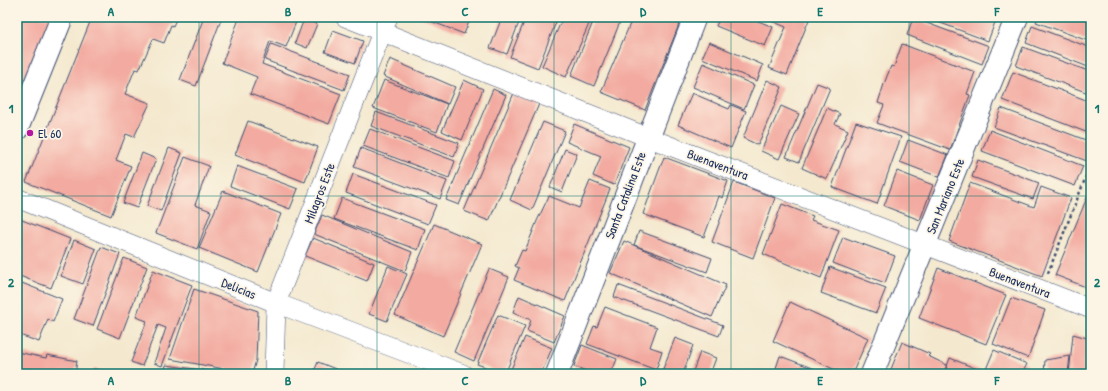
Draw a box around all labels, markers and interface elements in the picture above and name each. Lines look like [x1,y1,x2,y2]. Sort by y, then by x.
text: A [108,2,115,20]
text: B [285,2,292,20]
text: C [461,2,469,20]
text: D [640,2,647,20]
text: E [817,2,823,20]
text: F [994,2,1001,20]
text: 1 [9,99,14,117]
text: 1 [1095,99,1100,117]
place label: El 60 [38,124,61,142]
marker: El 60 [25,128,35,138]
street label: Buenaventura [685,144,751,184]
street label: Santa Catalina Este [600,149,650,241]
street label: San Mariano Este [922,155,968,237]
street label: Milagros Este [299,160,339,226]
street label: Buenaventura [987,262,1053,302]
text: 2 [8,273,15,291]
street label: Delicias [219,273,259,303]
text: 2 [1094,273,1101,291]
text: A [108,371,115,389]
text: B [285,371,292,389]
text: C [461,371,469,389]
text: D [640,371,647,389]
text: E [817,371,823,389]
text: F [994,371,1001,389]

